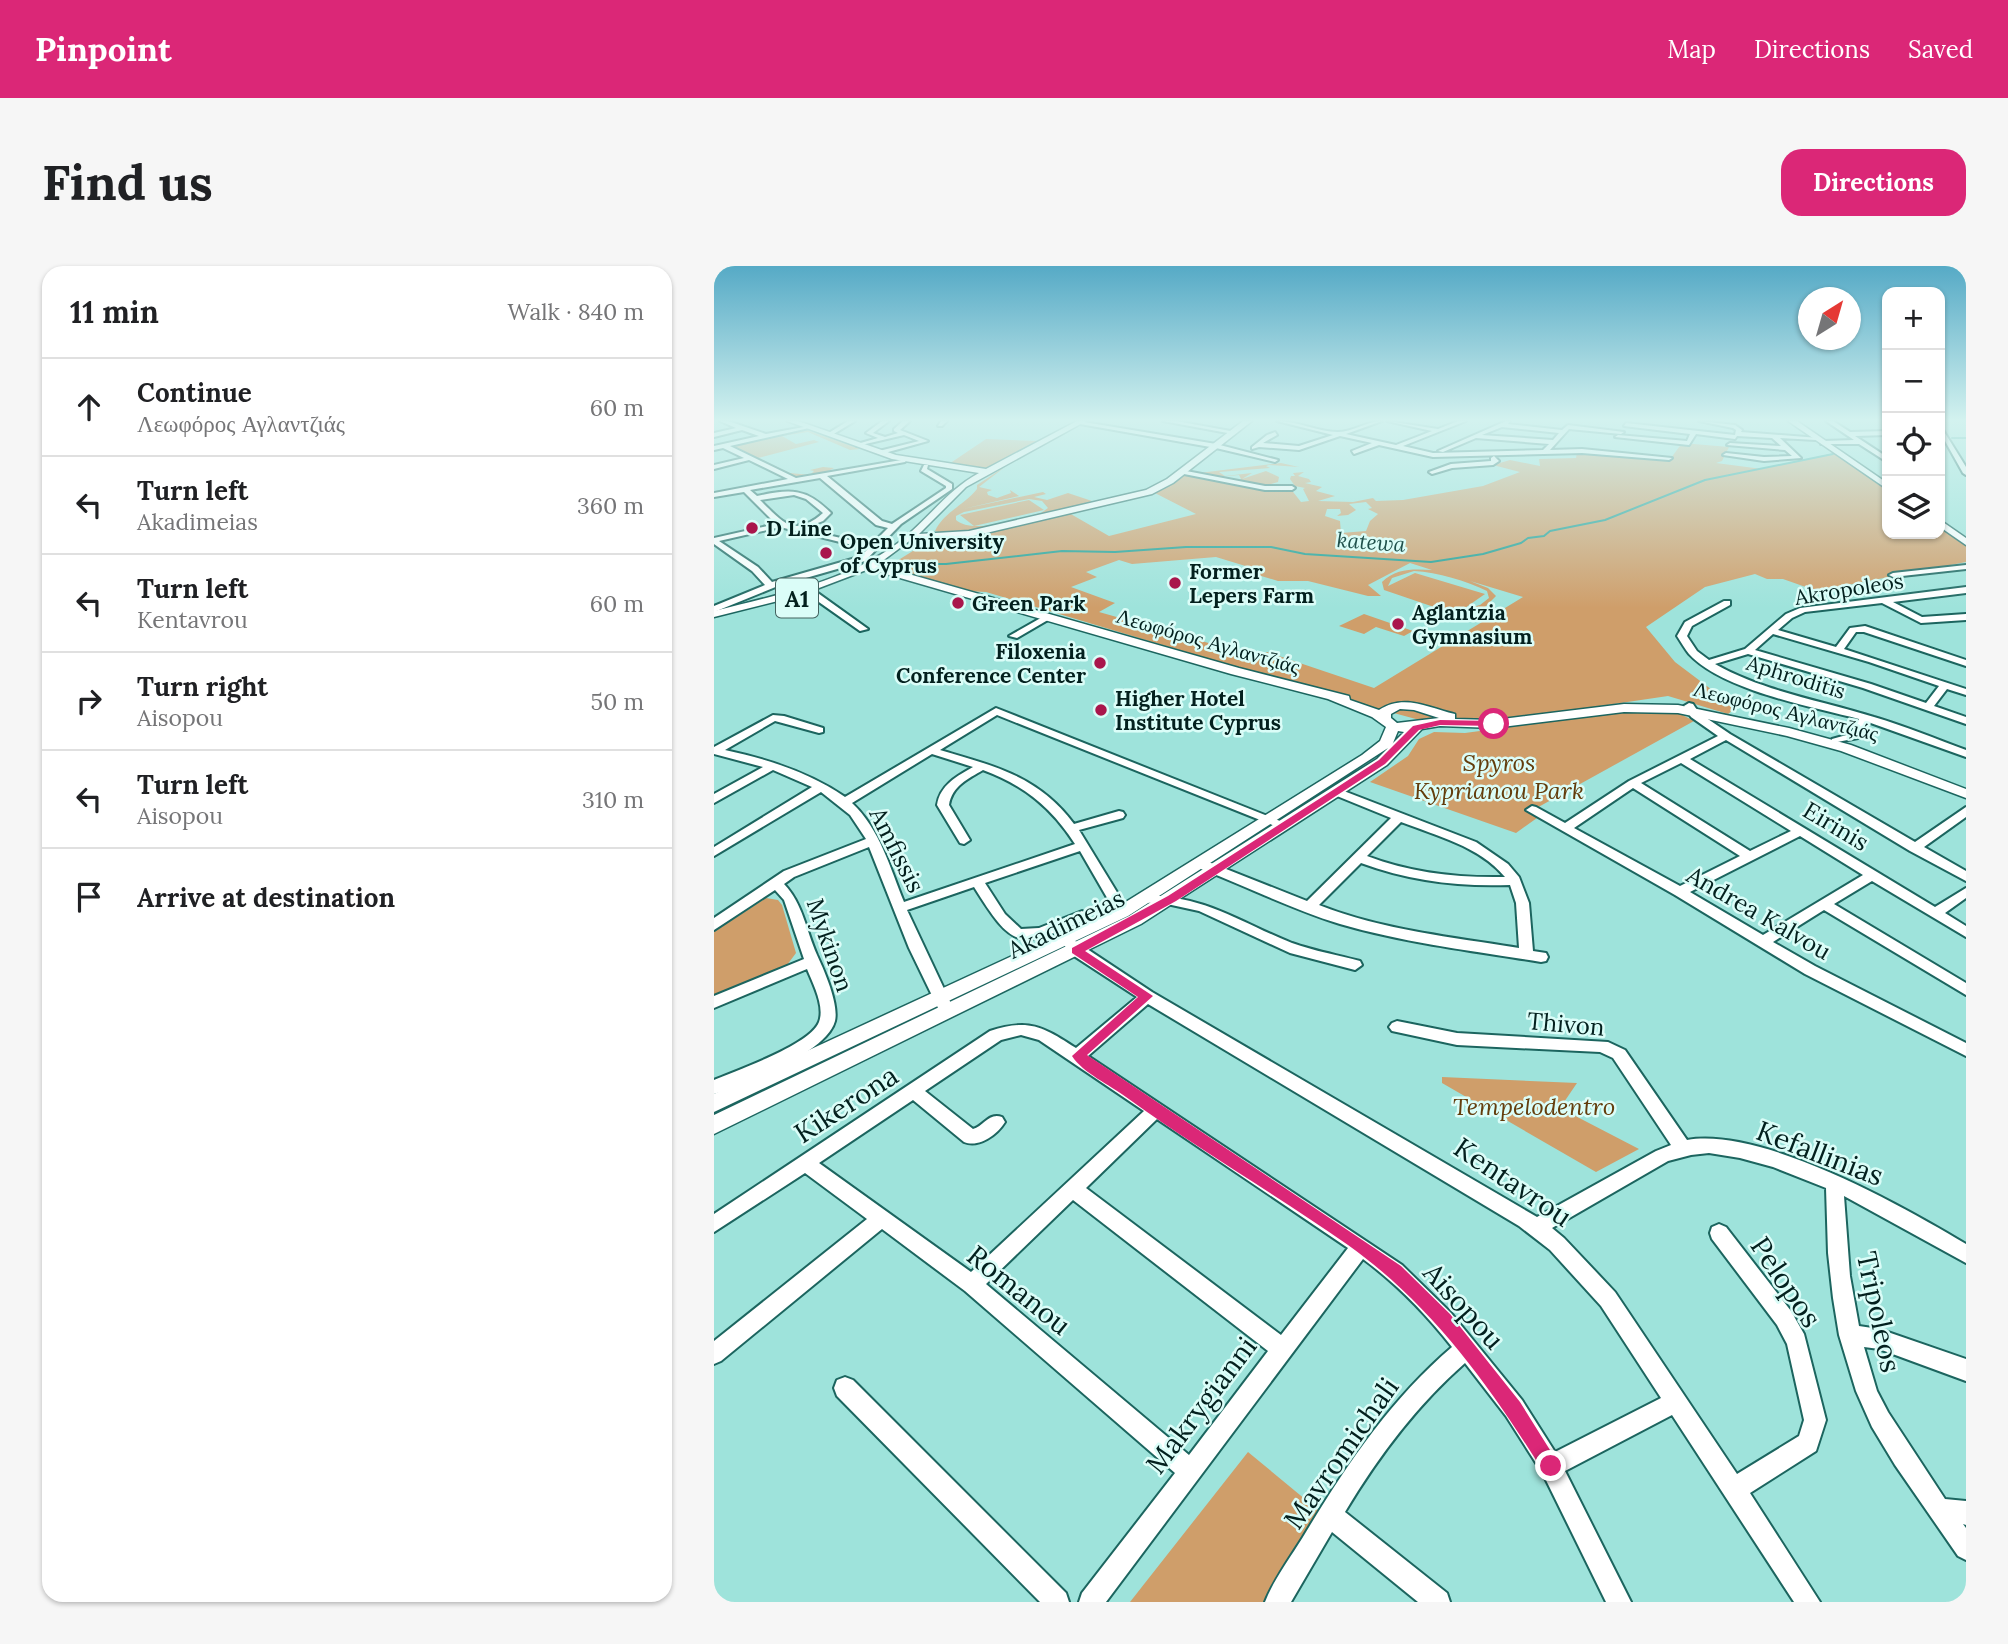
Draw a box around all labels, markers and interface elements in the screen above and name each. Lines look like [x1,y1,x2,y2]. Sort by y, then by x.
text: Pinpoint [35,28,172,70]
text: Map [1667,34,1716,65]
text: Directions [1754,34,1870,65]
text: Saved [1908,34,1973,65]
button: Directions [1781,149,1966,216]
text: Find us [42,151,213,213]
north arrow [1798,287,1861,350]
map controls [1882,287,1945,539]
button: + [1882,287,1945,350]
text: 11 min [70,293,159,331]
text: Walk · 840 m [507,297,644,326]
button: − [1882,350,1945,413]
text: Continue [137,376,252,409]
icon: ahead [70,388,108,426]
text: 60 m [590,393,644,422]
text: Λεωφόρος Αγλαντζιάς [137,409,345,438]
button: locate [1882,413,1945,476]
text: Turn left [137,474,248,507]
button: layers [1882,476,1945,539]
icon: left [70,486,108,524]
text: 360 m [577,491,644,520]
text: Akadimeias [137,507,258,536]
place label: D Line [766,515,832,542]
marker: D Line [744,520,760,536]
water label: katewa [1336,526,1407,558]
place label: Open University of Cyprus [840,528,1004,579]
marker: Open University of Cyprus [818,545,834,561]
place label: Former Lepers Farm [1189,558,1314,609]
street label: Akropoleos [1792,567,1905,611]
text: Turn left [137,572,248,605]
marker: Former Lepers Farm [1167,575,1183,591]
road number: A1 [776,578,818,618]
icon: left [70,584,108,622]
text: 60 m [590,589,644,618]
place label: Green Park [972,590,1086,617]
marker: Green Park [950,595,966,611]
place label: Aglantzia Gymnasium [1412,599,1532,650]
street label: Λεωφόρος Αγλαντζιάς [1113,602,1304,680]
text: Kentavrou [137,605,248,634]
marker: Aglantzia Gymnasium [1390,616,1406,632]
place label: Filoxenia Conference Center [896,638,1086,689]
street label: Aphroditis [1742,649,1849,705]
marker: Filoxenia Conference Center [1092,655,1108,671]
text: Turn right [137,670,268,703]
street label: Λεωφόρος Αγλαντζιάς [1691,675,1882,747]
icon: right [70,682,108,720]
place label: Higher Hotel Institute Cyprus [1115,685,1281,736]
text: 50 m [591,687,644,716]
marker: Higher Hotel Institute Cyprus [1093,702,1109,718]
text: Aisopou [137,703,223,732]
route start [1478,708,1509,739]
park label: Spyros Kyprianou Park [1414,747,1584,806]
text: Turn left [137,768,248,801]
icon: left [70,780,108,818]
text: 310 m [582,785,644,814]
street label: Eirinis [1797,794,1875,858]
text: Aisopou [137,801,223,830]
street label: Amfissis [862,801,932,898]
street label: Andrea Kalvou [1680,859,1837,967]
icon: arrive [70,878,108,916]
text: Arrive at destination [137,881,395,914]
street label: Akadimeias [1002,882,1129,966]
street label: Mykinon [800,894,860,996]
street label: Thivon [1526,1005,1606,1043]
street label: Kikerona [787,1057,905,1151]
park label: Tempelodentro [1453,1091,1615,1122]
street label: Kefallinias [1751,1112,1889,1194]
street label: Kentavrou [1447,1129,1579,1235]
street label: Pelopos [1743,1230,1829,1334]
street label: Romanou [960,1237,1078,1343]
street label: Tripoleos [1849,1248,1909,1376]
street label: Aisopou [1415,1254,1512,1357]
street label: Makrygianni [1138,1329,1264,1481]
street label: Mavromichali [1276,1370,1406,1536]
route end [1535,1450,1566,1481]

